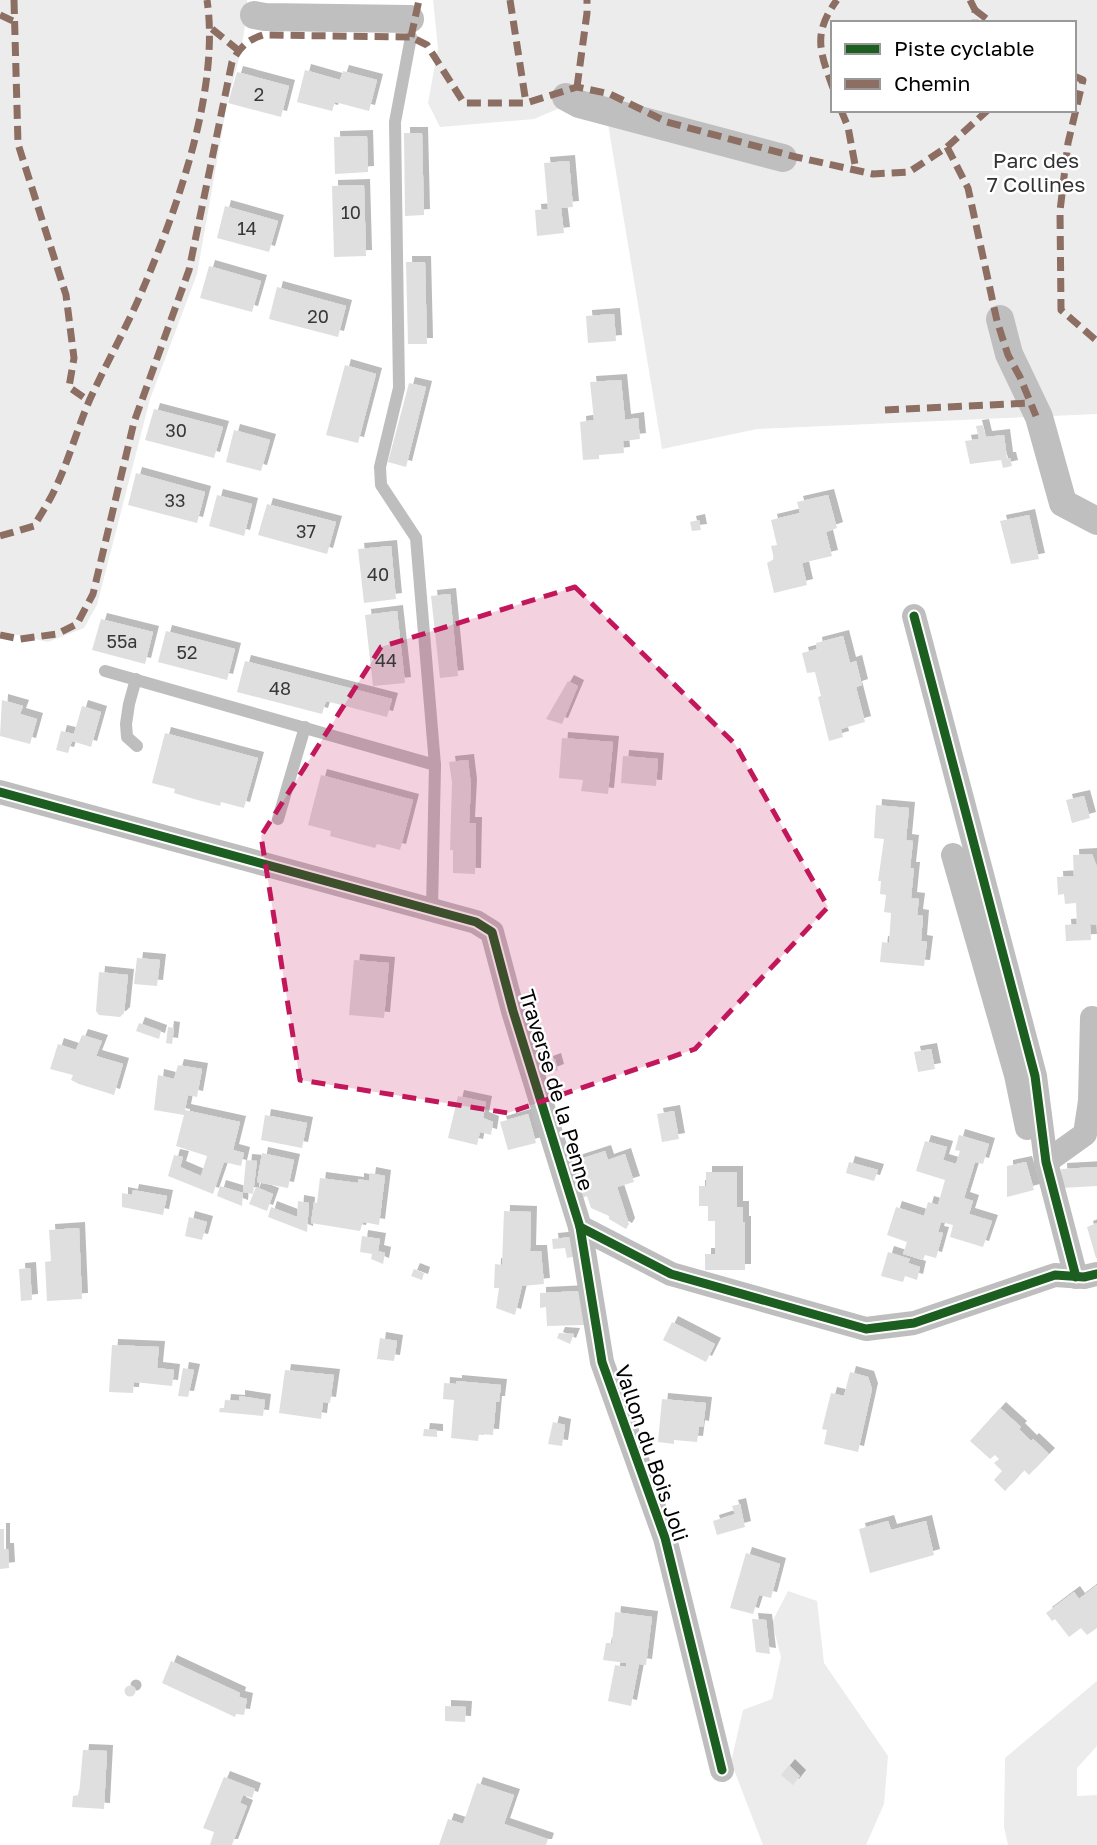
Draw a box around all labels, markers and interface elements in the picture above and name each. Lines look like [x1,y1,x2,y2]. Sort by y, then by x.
legend [831,21,1076,112]
text: Piste cyclable [894,35,1034,61]
text: Chemin [894,70,971,96]
house number: 2 [254,83,264,105]
park label: Parc des 7 Collines [987,147,1085,197]
house number: 10 [341,201,361,223]
house number: 14 [237,217,257,239]
house number: 20 [307,305,329,327]
house number: 30 [165,419,187,441]
house number: 33 [164,489,186,511]
house number: 37 [296,520,316,542]
house number: 40 [367,563,389,585]
house number: 55a [106,630,138,652]
house number: 52 [177,641,197,663]
house number: 44 [375,649,397,671]
house number: 48 [269,677,291,699]
street label: Traverse de la Penne [514,986,600,1194]
street label: Vallon du Bois Joli [610,1361,694,1545]

